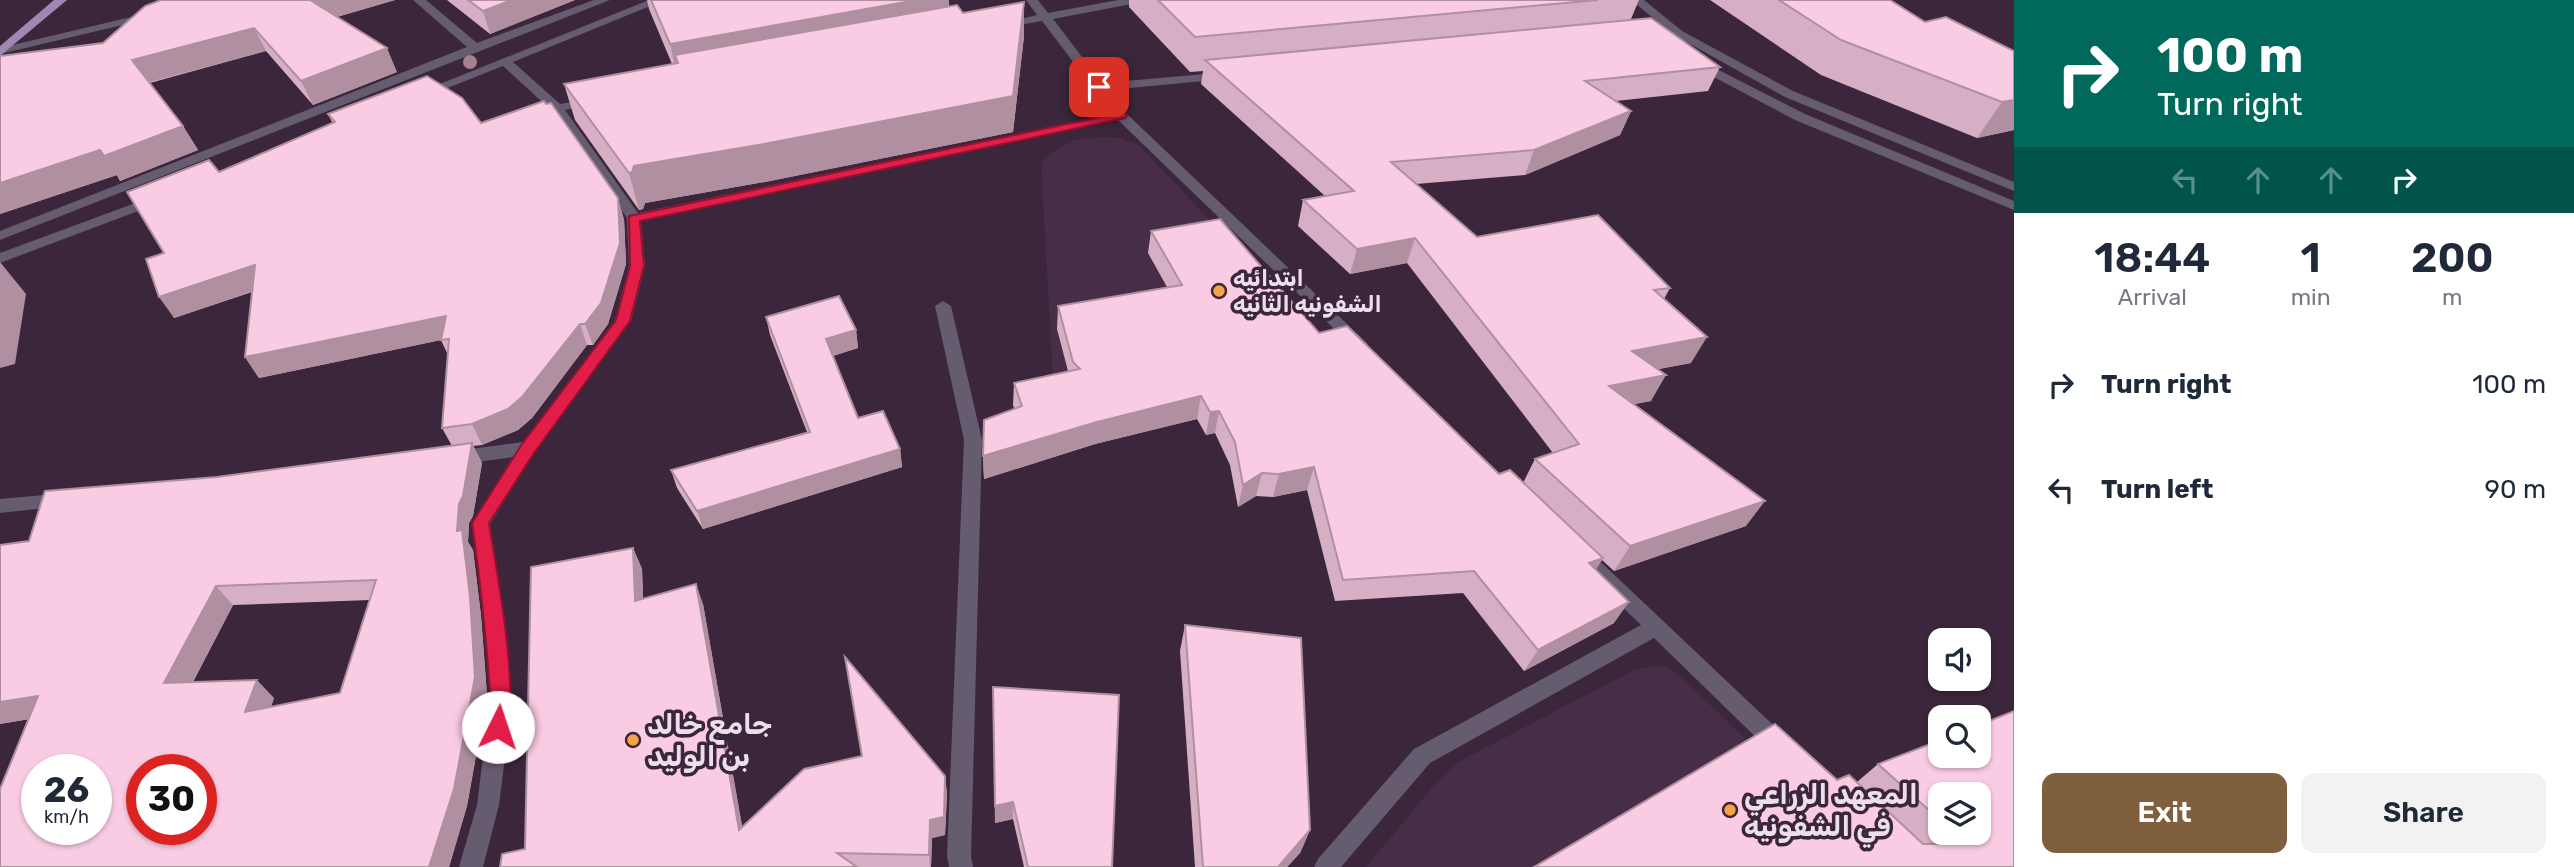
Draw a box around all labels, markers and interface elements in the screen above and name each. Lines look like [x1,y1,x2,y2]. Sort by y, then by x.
text: 100 m [2157,26,2303,84]
icon: right [2042,28,2133,119]
pin [1069,57,1129,117]
icon: arrive [1080,68,1118,106]
text: Turn right [2157,85,2302,123]
icon: left [2166,161,2204,199]
icon: ahead [2239,161,2277,199]
icon: ahead [2312,161,2350,199]
icon: right [2385,161,2423,199]
text: 18:44 [2094,233,2210,283]
text: 1 [2301,233,2321,283]
text: 200 [2411,233,2494,283]
place label: ابتدائيه الشفونيه الثانيه [1233,264,1382,318]
marker: ابتدائيه الشفونيه الثانيه [1211,283,1227,299]
text: Arrival [2118,283,2187,311]
text: min [2291,283,2331,311]
text: m [2442,283,2463,311]
icon: right [2042,366,2080,404]
text: Turn right [2101,369,2231,400]
text: 100 m [2472,369,2546,400]
icon: left [2042,471,2080,509]
text: Turn left [2101,474,2213,505]
text: 90 m [2485,474,2546,505]
map controls [1928,628,1991,845]
button: sound [1928,628,1991,691]
position arrow [461,690,535,764]
button: search [1928,705,1991,768]
place label: جامع خالد بن الوليد [647,708,772,773]
marker: جامع خالد بن الوليد [625,732,641,748]
speed limit sign: 30 [126,754,217,845]
text: 26 [44,769,89,811]
button: Exit [2042,773,2287,853]
button: Share [2301,773,2546,853]
place label: المعهد الزراعي في الشفونيه [1744,778,1918,848]
button: layers [1928,782,1991,845]
marker: المعهد الزراعي في الشفونيه [1722,802,1738,818]
text: km/h [44,806,89,828]

